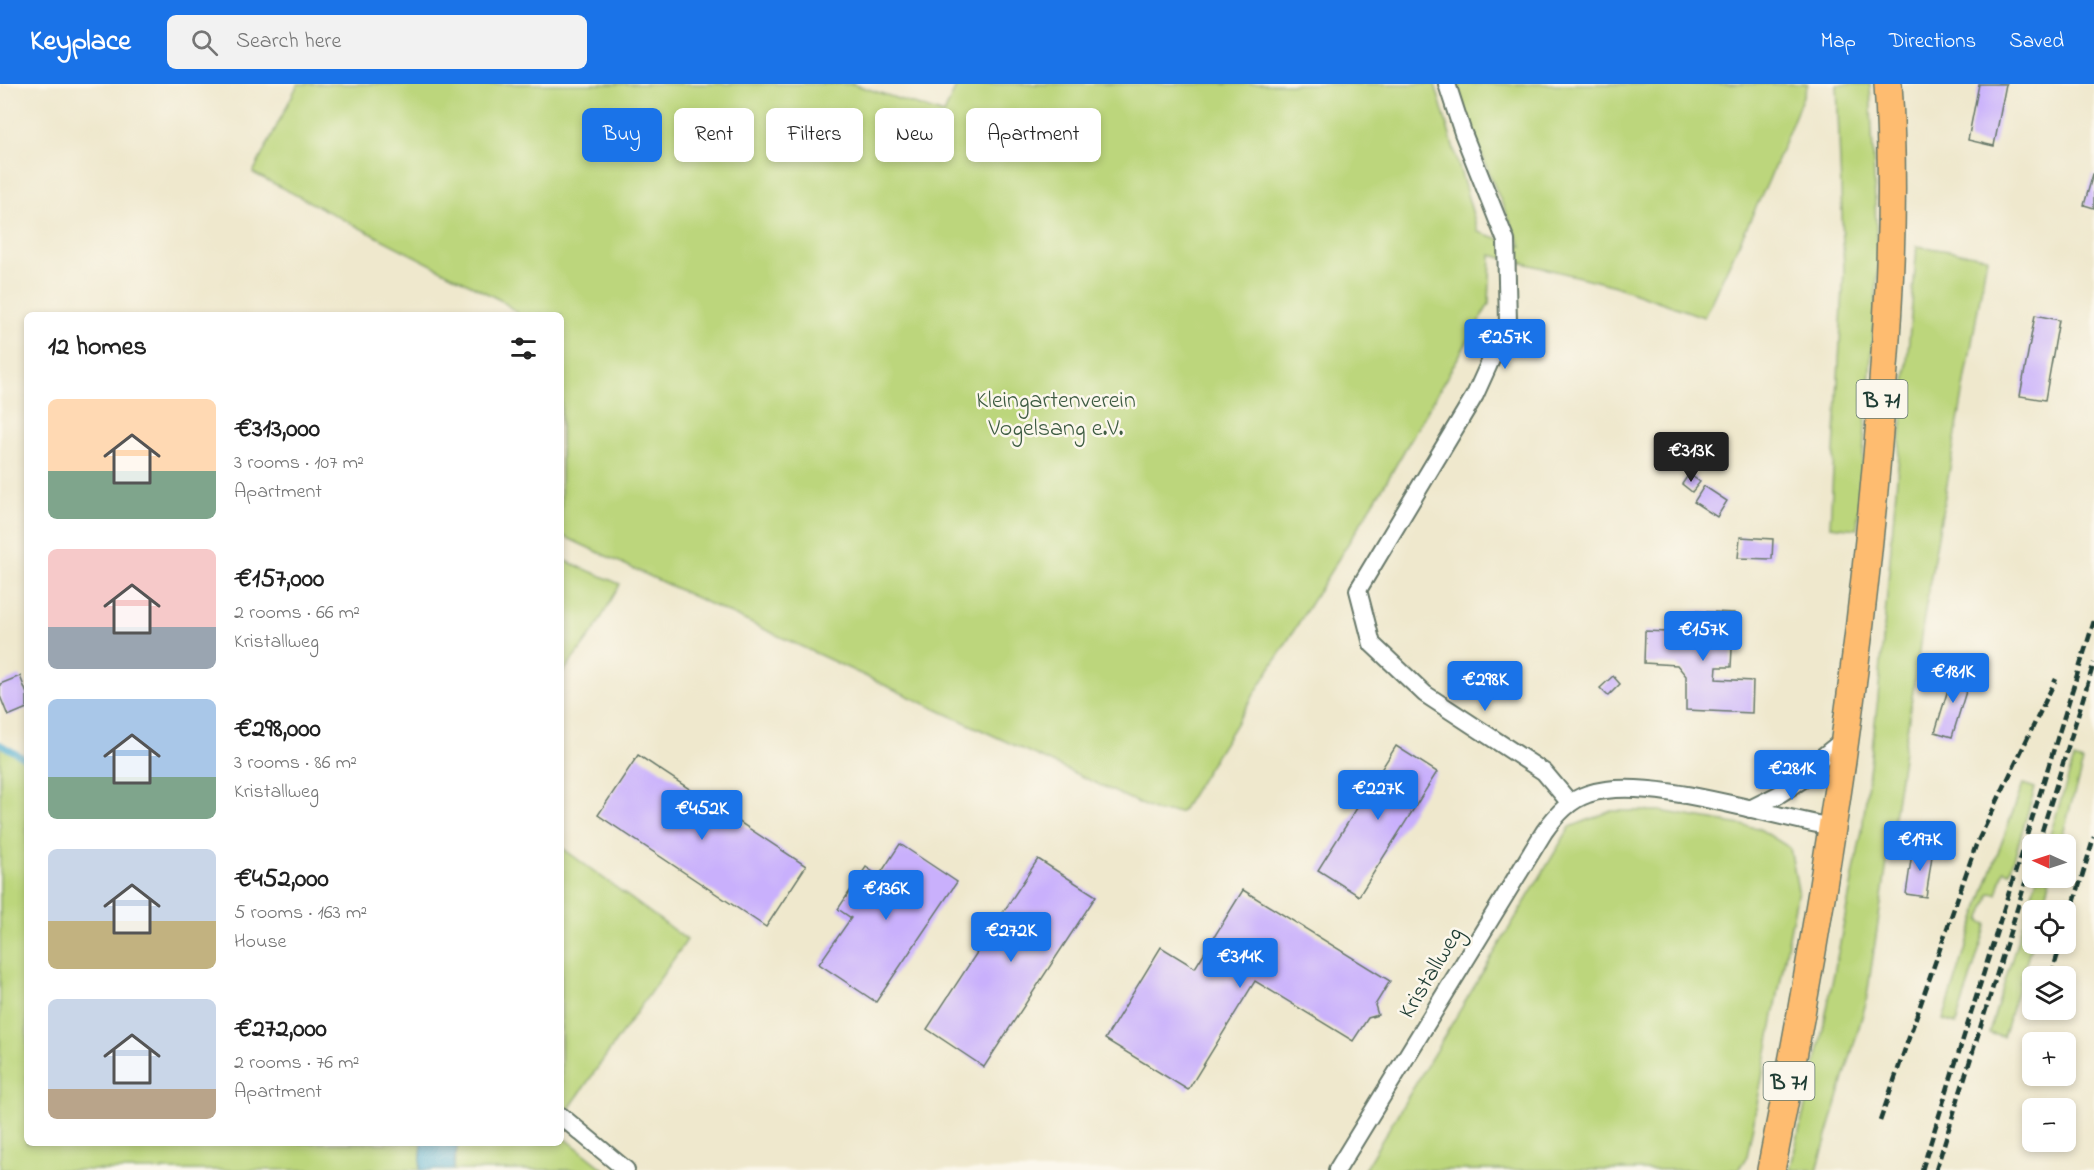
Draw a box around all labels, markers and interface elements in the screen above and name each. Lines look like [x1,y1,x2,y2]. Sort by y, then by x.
search box [167,15,587,69]
text: Keyplace [30,22,131,63]
icon: search [188,26,221,59]
text: Search here [236,26,341,58]
text: Map [1820,27,1856,57]
text: Directions [1889,27,1976,57]
text: Saved [2009,27,2064,57]
chip: Buy [582,108,662,162]
chip: Rent [674,108,754,162]
chip: Filters [766,108,863,162]
chip: New [875,108,954,162]
chip: Apartment [966,108,1101,162]
pin: €257K [1463,319,1547,370]
text: €257K [1478,324,1532,353]
text: 12 homes [48,329,147,367]
icon: filters [507,332,540,365]
road number: B 71 [1856,380,1908,418]
park label: Kleingartenverein Vogelsang e.V. [976,384,1136,447]
text: €313,000 [234,411,320,449]
icon: home [96,423,168,495]
pin: €313K [1649,432,1733,483]
text: €313K [1668,437,1714,466]
text: 3 rooms · 107 m² [234,449,364,478]
text: Apartment [234,478,322,507]
text: €157,000 [234,561,324,599]
icon: home [96,573,168,645]
text: 2 rooms · 66 m² [234,599,360,628]
pin: €157K [1661,611,1745,662]
text: €157K [1678,616,1728,645]
text: Kristallweg [234,628,319,657]
pin: €181K [1911,653,1995,704]
text: €181K [1931,658,1975,687]
pin: €298K [1443,661,1527,712]
text: €298K [1461,666,1509,695]
text: €298,000 [234,711,321,749]
icon: home [96,723,168,795]
text: 3 rooms · 86 m² [234,749,357,778]
pin: €281K [1750,750,1834,801]
text: €281K [1768,755,1816,784]
pin: €227K [1336,770,1420,821]
text: €227K [1352,775,1404,804]
text: Kristallweg [234,778,319,807]
pin: €452K [660,790,744,841]
text: €452K [675,795,729,824]
pin: €197K [1878,821,1962,872]
text: €197K [1898,826,1942,855]
north arrow [2022,834,2076,888]
map controls [2022,834,2076,1152]
text: €452,000 [234,861,329,899]
pin: €136K [844,870,928,921]
icon: home [96,873,168,945]
text: €136K [862,875,910,904]
text: 5 rooms · 163 m² [234,899,367,928]
button: locate [2022,900,2076,954]
pin: €272K [969,912,1053,963]
text: €272K [985,917,1037,946]
street label: Kristallweg [1391,921,1473,1026]
text: House [234,928,287,957]
pin: €314K [1198,938,1282,989]
text: €314K [1217,943,1263,972]
button: layers [2022,966,2076,1020]
text: €272,000 [234,1011,327,1049]
icon: home [96,1023,168,1095]
button: + [2022,1032,2076,1086]
text: 2 rooms · 76 m² [234,1049,359,1078]
road number: B 71 [1764,1062,1814,1100]
text: Apartment [234,1078,322,1107]
button: − [2022,1098,2076,1152]

